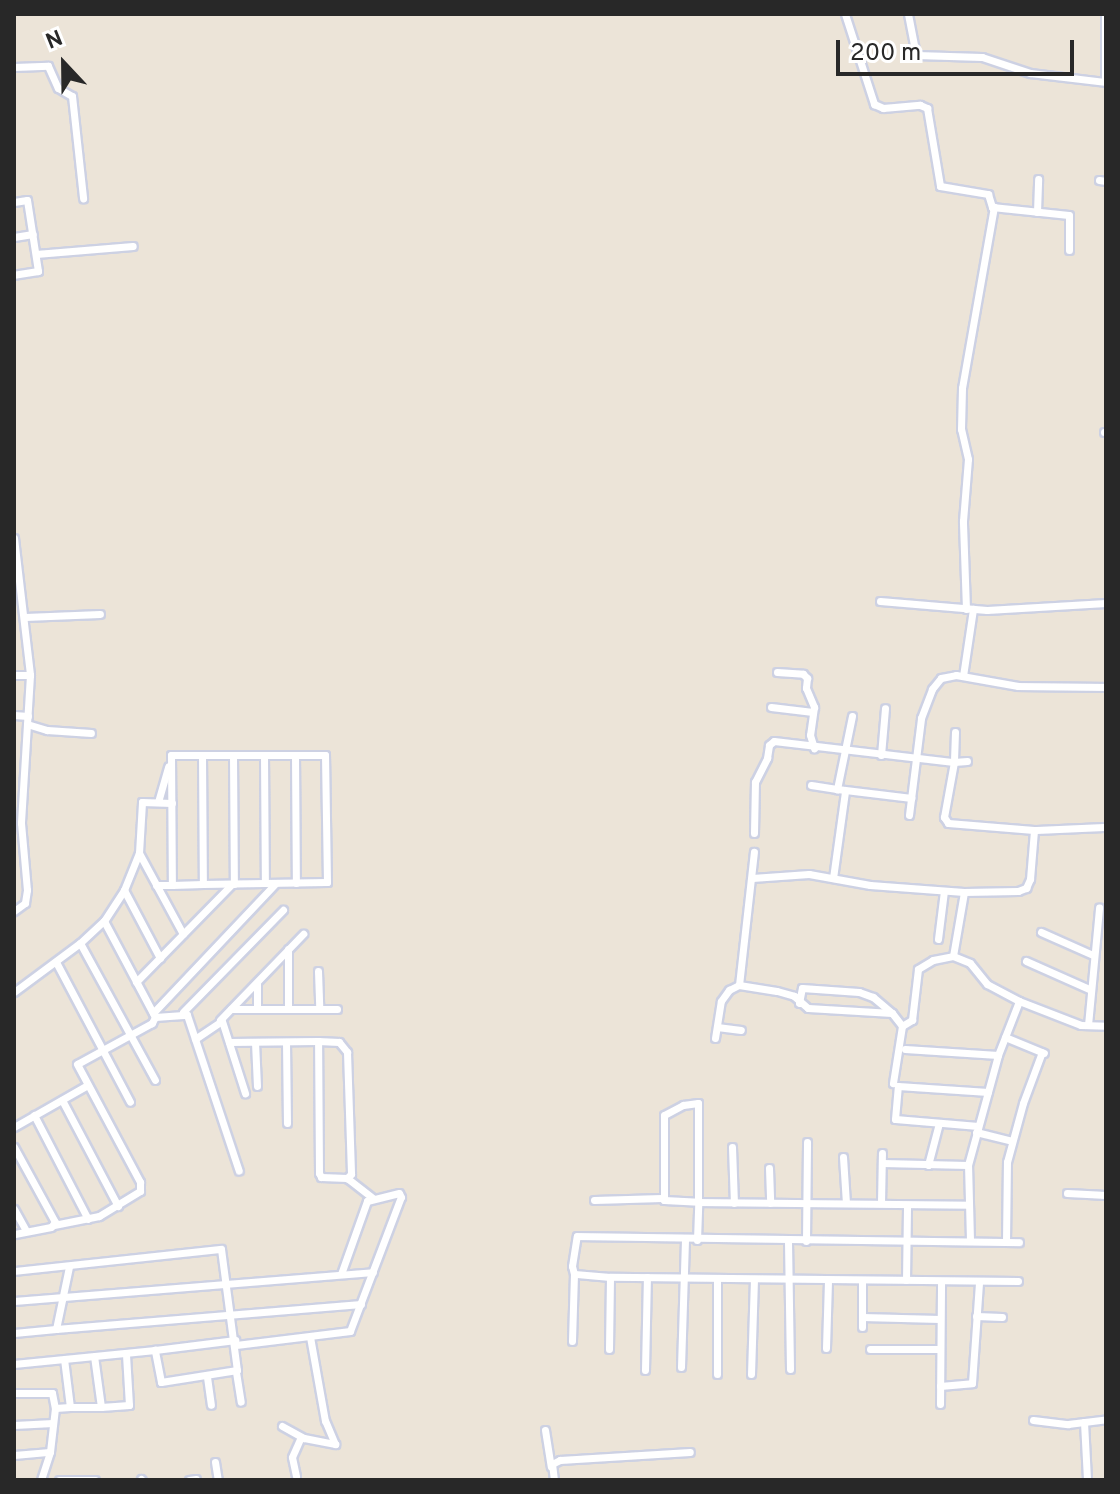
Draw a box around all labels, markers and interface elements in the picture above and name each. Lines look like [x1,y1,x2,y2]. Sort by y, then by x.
north arrow [24,24,104,104]
scale bar [840,24,1078,74]
text: N [42,26,67,57]
text: 200 m [850,39,921,69]

